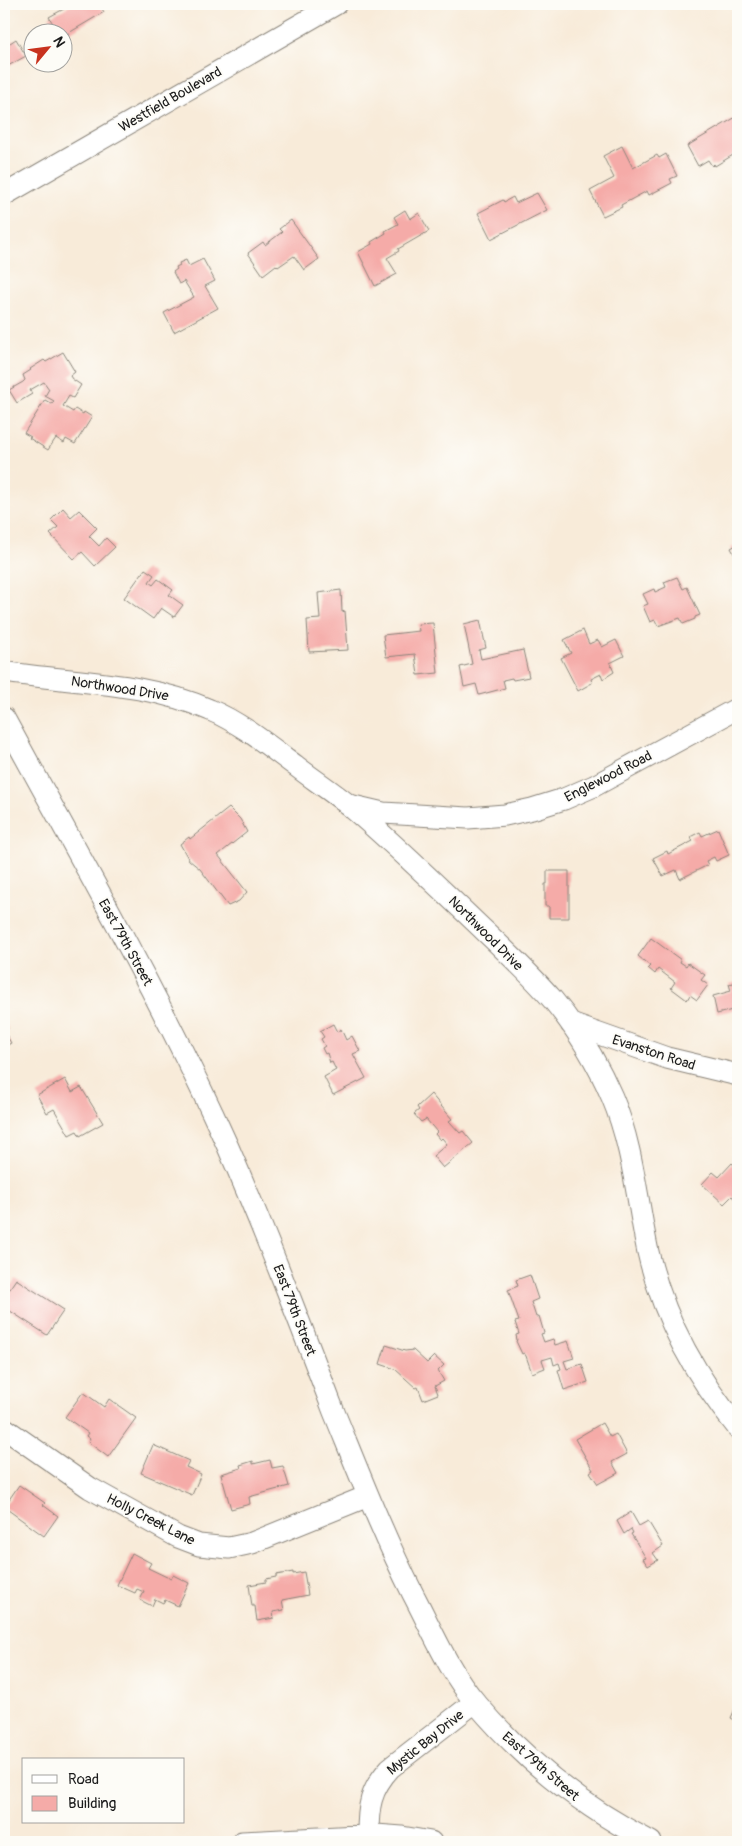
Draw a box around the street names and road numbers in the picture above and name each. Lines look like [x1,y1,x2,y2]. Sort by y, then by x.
street label: Westfield Boulevard [116,63,225,136]
street label: Northwood Drive [70,672,170,705]
street label: Englewood Road [562,747,655,806]
street label: Northwood Drive [445,893,527,974]
street label: East 79th Street [95,896,157,989]
street label: Evanston Road [610,1031,698,1074]
street label: East 79th Street [269,1262,320,1359]
street label: Holly Creek Lane [104,1490,198,1549]
street label: Mystic Bay Drive [383,1706,467,1779]
street label: East 79th Street [499,1728,583,1805]

